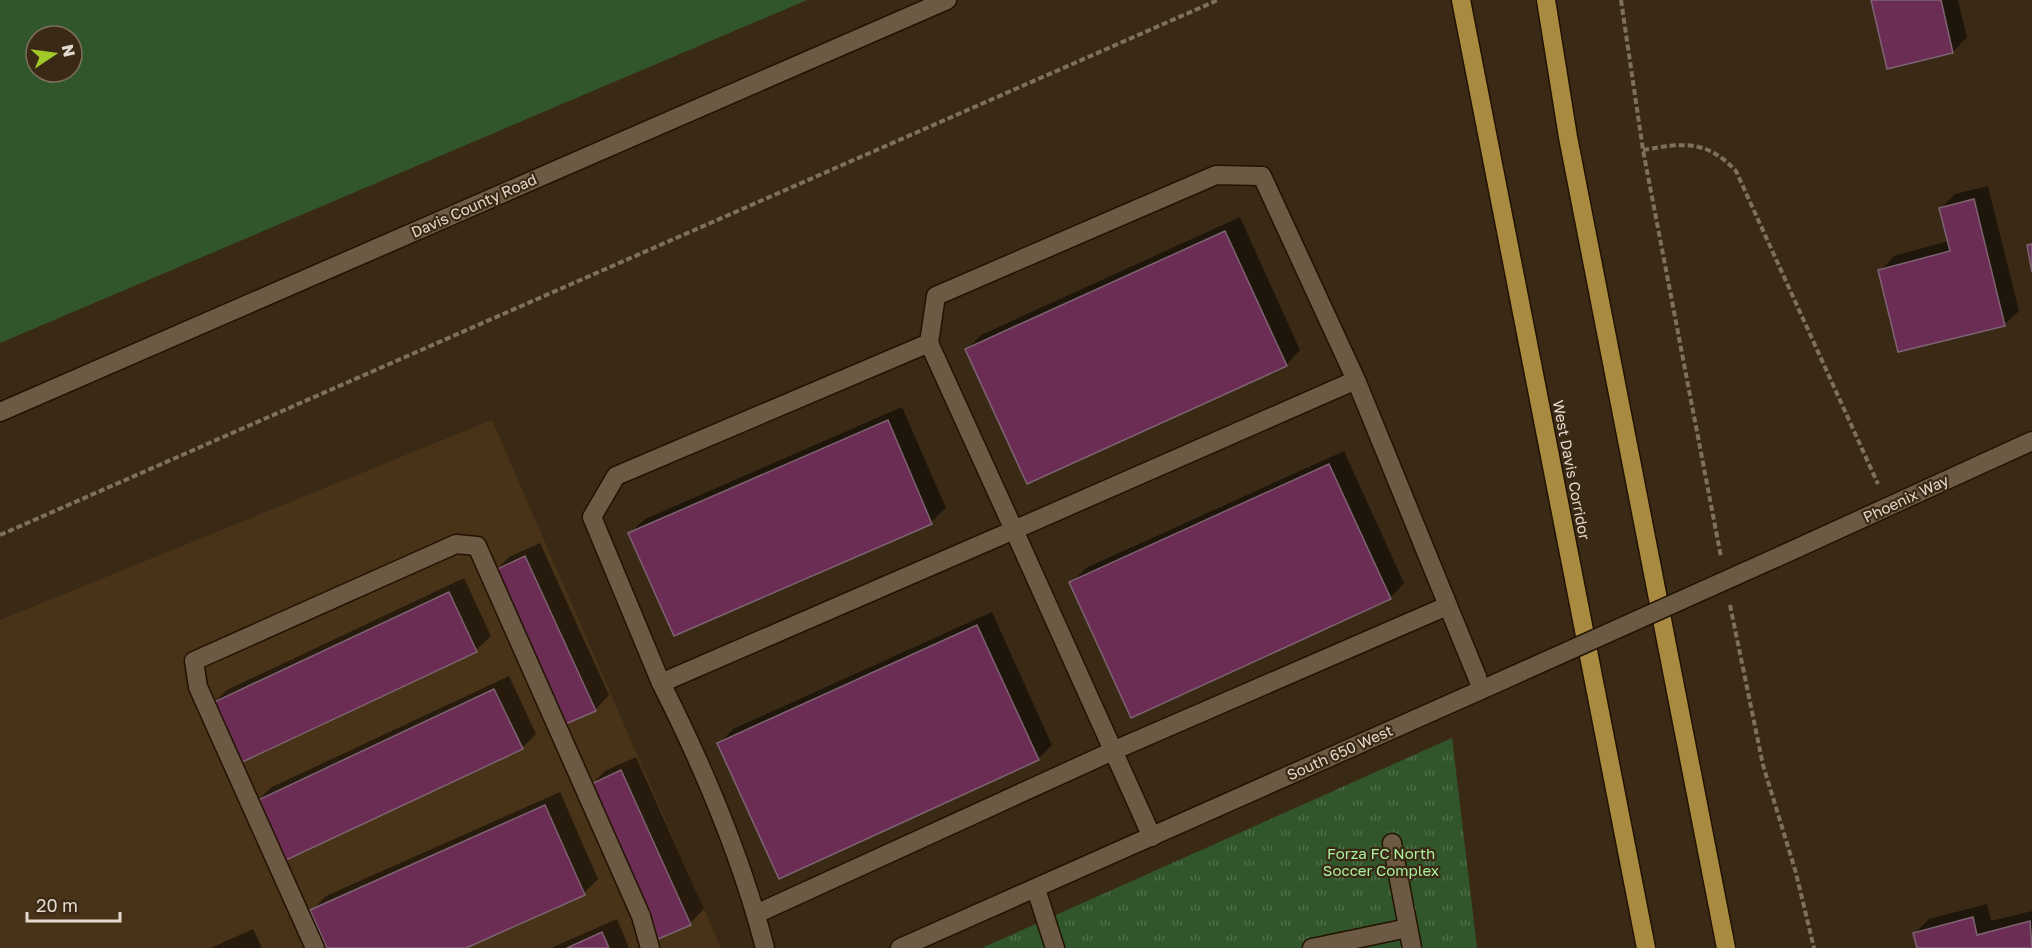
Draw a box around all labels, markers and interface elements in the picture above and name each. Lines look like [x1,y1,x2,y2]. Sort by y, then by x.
north arrow [24,24,84,84]
text: N [58,42,80,59]
street label: Davis County Road [408,169,539,241]
street label: West Davis Corridor [1550,398,1594,541]
street label: Phoenix Way [1860,470,1952,526]
street label: South 650 West [1284,721,1395,783]
park label: Forza FC North Soccer Complex [1323,844,1439,879]
scale bar [27,885,120,923]
text: 20 m [36,894,78,916]

